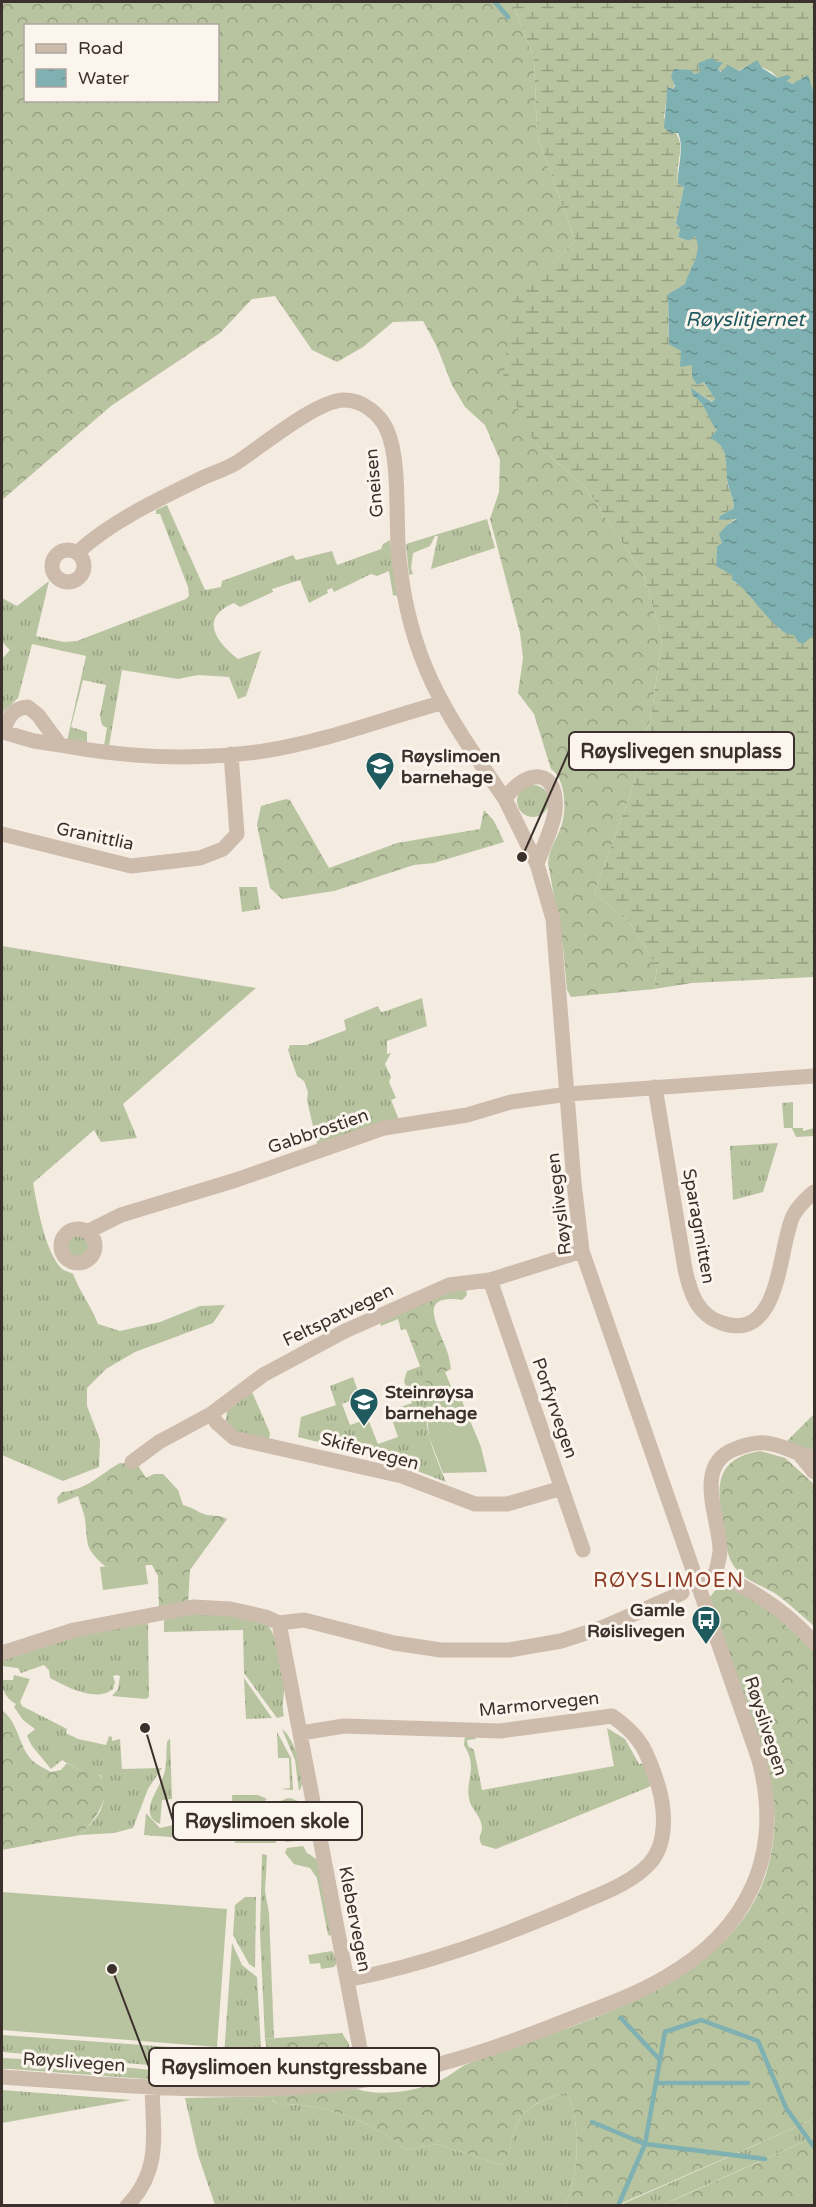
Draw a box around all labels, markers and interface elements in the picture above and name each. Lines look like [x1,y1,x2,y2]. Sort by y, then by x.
legend [24,24,219,102]
text: Road [78,37,123,59]
text: Water [78,67,129,89]
water label: Røyslitjernet [685,308,807,332]
street label: Gneisen [360,448,388,518]
callout: Røyslivegen snuplass [569,732,794,770]
text: Røyslivegen snuplass [580,740,782,764]
place label: Røyslimoen barnehage [401,745,501,788]
school or university icon: Røyslimoen barnehage [364,750,396,792]
street label: Granittlia [54,817,136,855]
street label: Gabbrostien [265,1103,371,1159]
street label: Røyslivegen [542,1152,576,1256]
street label: Sparagmitten [678,1167,720,1285]
street label: Feltspatvegen [279,1279,397,1351]
street label: Porfyrvegen [527,1355,583,1461]
place label: Steinrøysa barnehage [385,1381,477,1424]
school or university icon: Steinrøysa barnehage [348,1386,380,1428]
street label: Skifervegen [318,1427,422,1475]
district label: RØYSLIMOEN [593,1569,745,1593]
place label: Gamle Røislivegen [587,1599,685,1642]
bus stop icon: Gamle Røislivegen [690,1604,722,1646]
street label: Røyslivegen [740,1674,792,1778]
street label: Marmorvegen [478,1687,600,1721]
callout: Røyslimoen skole [173,1802,362,1840]
text: Røyslimoen skole [185,1810,349,1834]
street label: Klebervegen [334,1864,376,1974]
street label: Røyslivegen [22,2047,126,2077]
callout: Røyslimoen kunstgressbane [149,2048,439,2086]
text: Røyslimoen kunstgressbane [161,2056,427,2080]

